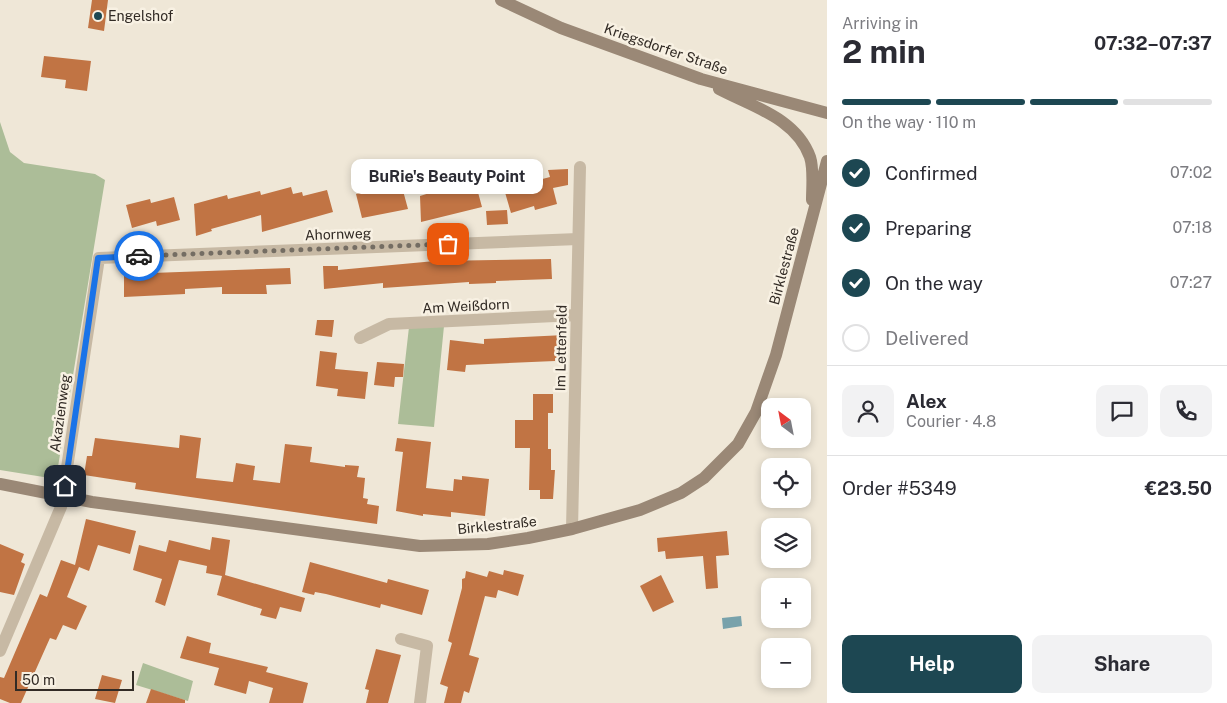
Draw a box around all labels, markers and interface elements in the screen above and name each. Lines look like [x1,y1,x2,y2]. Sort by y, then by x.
place label: Engelshof [108,8,174,24]
marker: Engelshof [92,10,104,22]
text: Arriving in [842,14,918,33]
street label: Kriegsdorfer Straße [602,20,730,78]
text: 07:32–07:37 [1094,32,1212,54]
text: 2 min [842,33,926,70]
text: On the way · 110 m [842,113,976,132]
callout: BuRie's Beauty Point [352,159,544,194]
icon: check [842,159,870,187]
text: Confirmed [885,162,978,184]
text: 07:02 [1170,163,1212,182]
text: BuRie's Beauty Point [369,167,525,186]
icon: check [842,214,870,242]
text: Preparing [885,217,972,239]
text: 07:18 [1172,218,1212,237]
pin [427,223,469,265]
street label: Ahornweg [304,225,372,243]
street label: Birklestraße [766,225,802,307]
icon: bag [434,230,462,258]
courier [114,231,164,281]
icon: car [125,242,153,270]
icon: check [842,269,870,297]
text: On the way [885,272,983,294]
text: 07:27 [1170,273,1212,292]
street label: Am Weißdorn [422,296,510,316]
street label: Im Lettenfeld [552,305,570,391]
text: Delivered [885,327,969,349]
street label: Akazienweg [47,373,73,453]
button: person [842,385,894,437]
button: chat [1096,385,1148,437]
button: phone [1160,385,1212,437]
text: Alex [906,390,947,412]
north arrow [761,398,811,448]
map controls [761,398,811,688]
text: Courier · 4.8 [906,412,996,431]
button: locate [761,458,811,508]
pin [44,465,86,507]
icon: home [51,472,79,500]
text: Order #5349 [842,477,957,499]
text: €23.50 [1145,477,1212,499]
street label: Birklestraße [457,513,537,537]
button: layers [761,518,811,568]
button: + [761,578,811,628]
button: Help [842,635,1022,693]
button: Share [1032,635,1212,693]
button: − [761,638,811,688]
scale bar [15,668,134,691]
text: 50 m [22,672,55,688]

